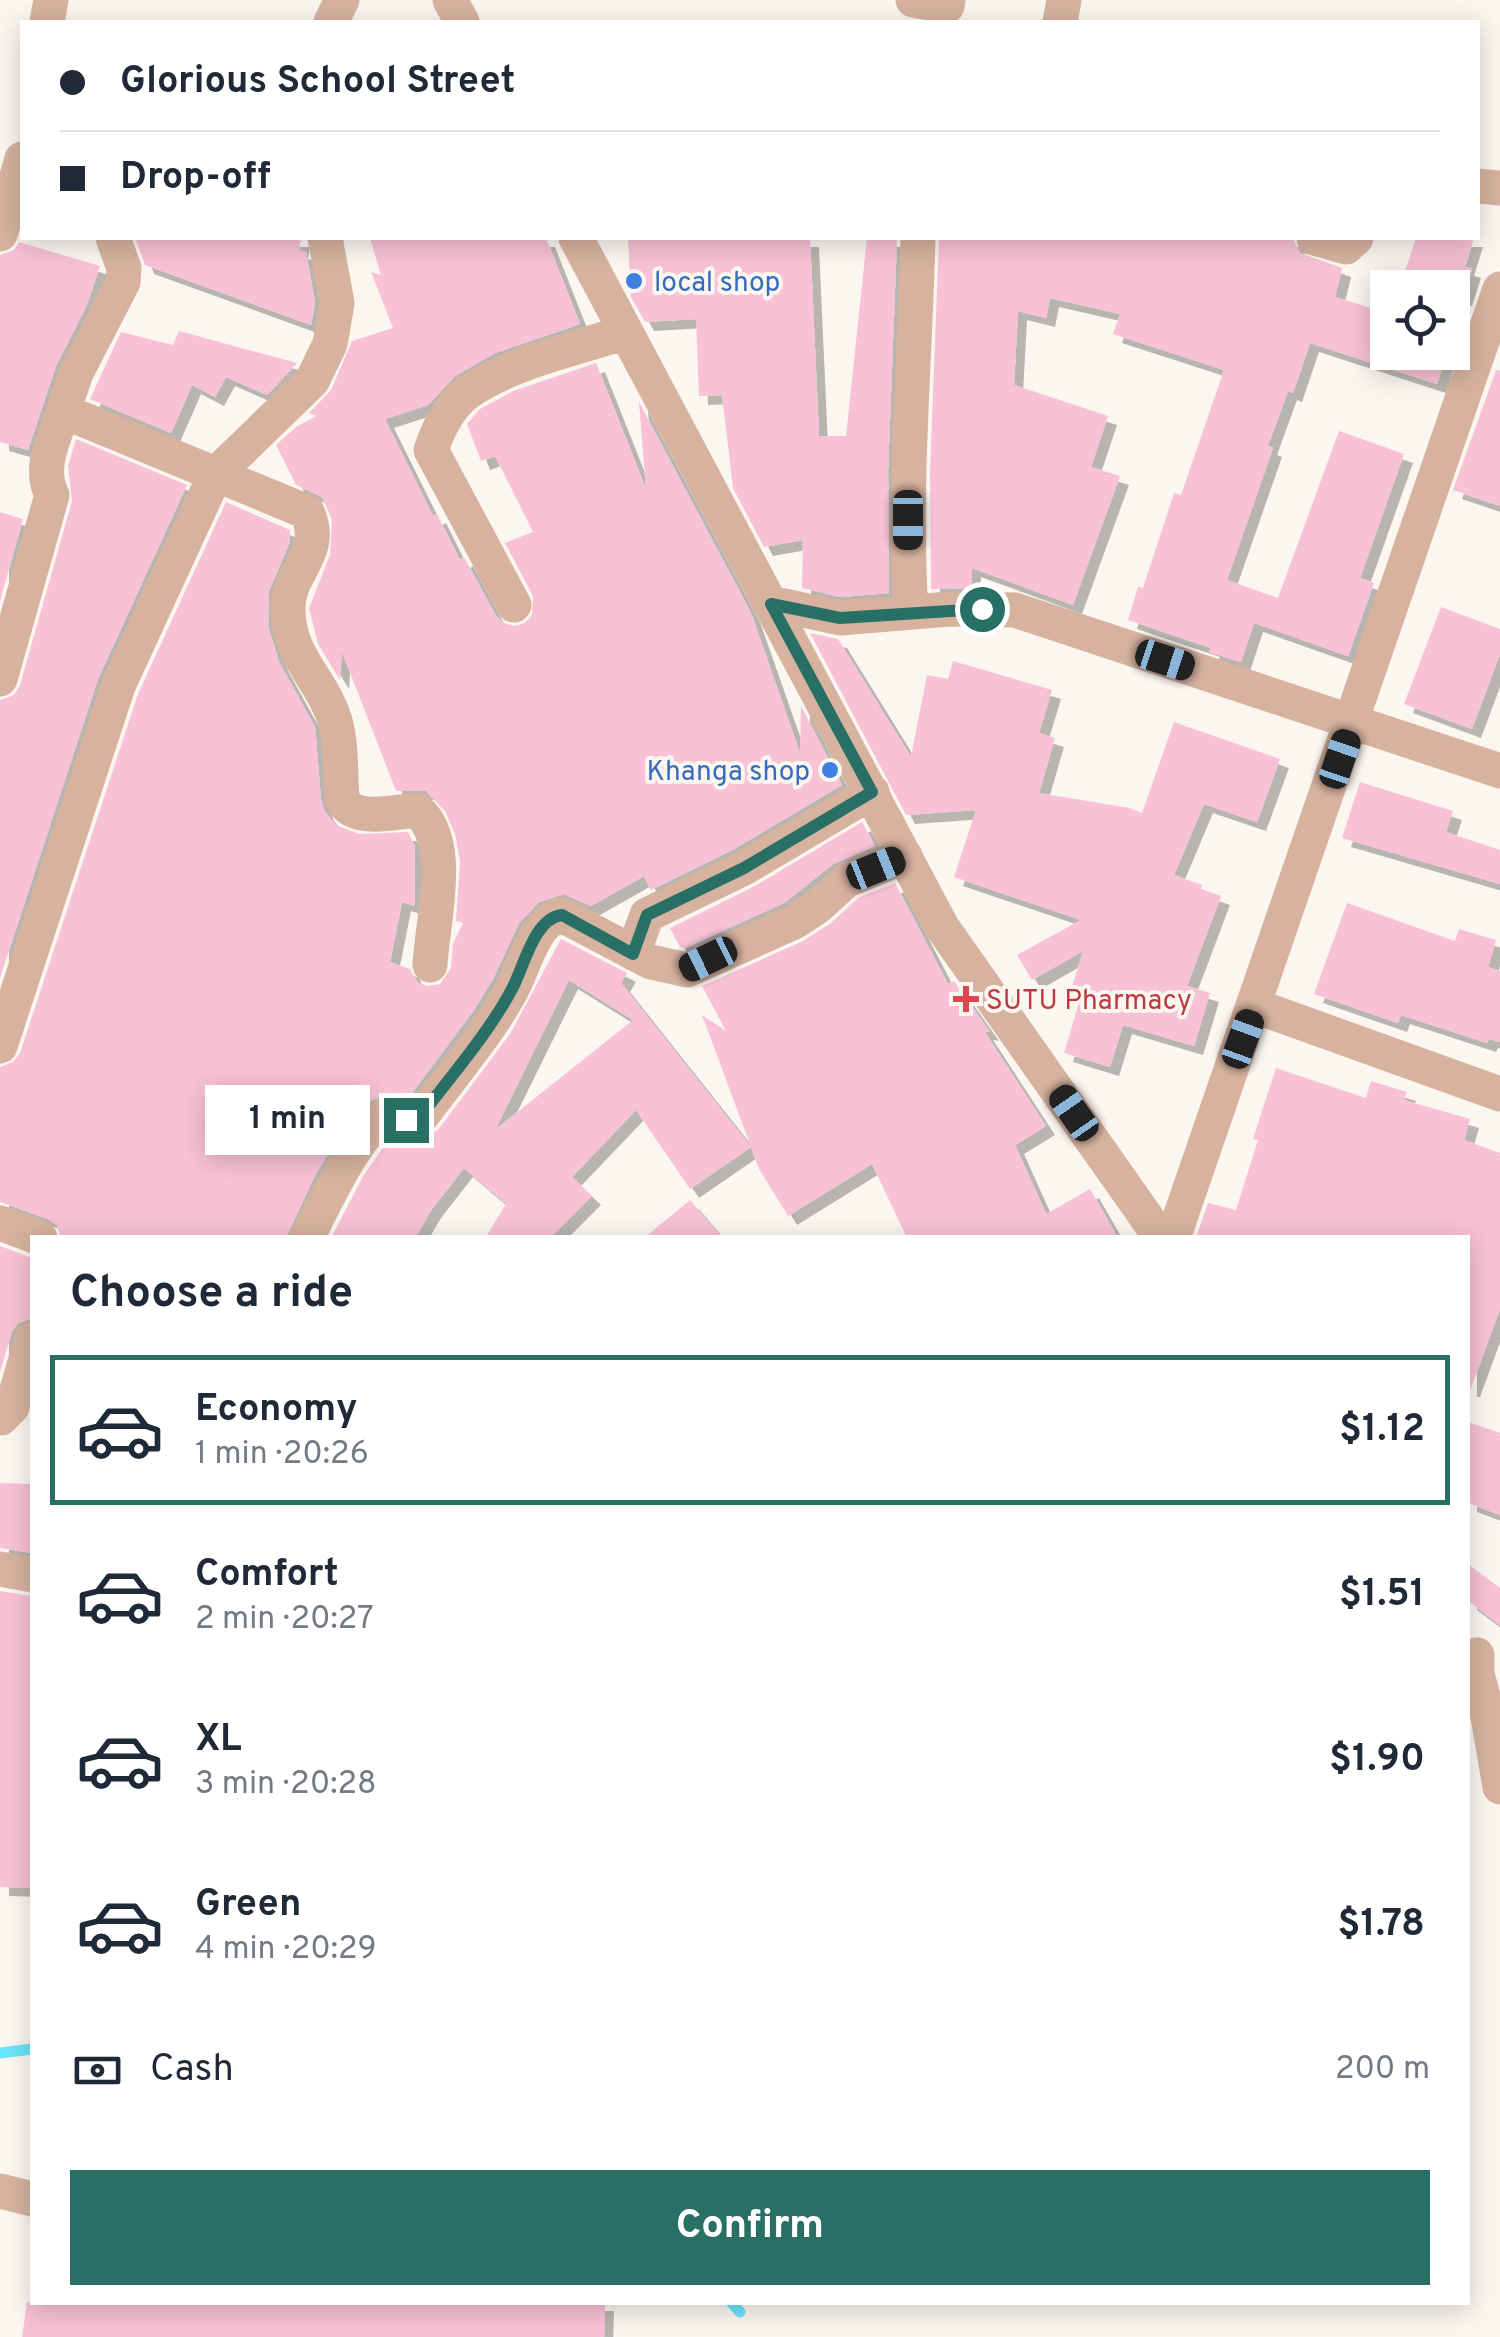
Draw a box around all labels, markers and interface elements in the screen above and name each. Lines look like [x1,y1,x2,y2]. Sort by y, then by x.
text: Glorious School Street [120,58,515,107]
text: Drop-off [120,154,271,203]
place label: local shop [654,266,780,302]
marker: local shop [623,270,645,292]
map controls [1370,270,1470,370]
button: locate [1370,270,1470,370]
car [893,490,923,550]
route start [960,587,1005,632]
car [1132,636,1198,684]
car [1316,726,1364,792]
place label: Khanga shop [646,755,810,791]
marker: Khanga shop [819,759,841,781]
car [843,843,909,893]
car [674,932,742,986]
place label: SUTU Pharmacy [986,984,1192,1020]
marker: SUTU Pharmacy [955,988,977,1010]
car [1219,1006,1267,1072]
car [1045,1080,1103,1146]
callout: 1 min [206,1085,371,1155]
route end [384,1098,429,1143]
text: 1 min [249,1100,326,1140]
text: Choose a ride [70,1266,353,1323]
icon: car [75,1385,165,1475]
text: Economy [195,1386,357,1435]
text: $1.12 [1339,1406,1425,1455]
text: 1 min · 20:26 [195,1435,369,1475]
icon: car [75,1550,165,1640]
text: Comfort [195,1551,339,1600]
text: $1.51 [1339,1571,1425,1620]
text: 2 min · 20:27 [195,1600,374,1640]
icon: car [75,1715,165,1805]
text: XL [195,1716,242,1765]
text: $1.90 [1329,1736,1425,1785]
text: 3 min · 20:28 [195,1765,377,1805]
icon: car [75,1880,165,1970]
text: Green [195,1881,301,1930]
text: $1.78 [1338,1901,1425,1950]
text: 4 min · 20:29 [195,1930,377,1970]
icon: cash [70,2043,125,2098]
text: Cash [150,2046,234,2095]
text: 200 m [1335,2050,1430,2090]
button: Confirm [70,2170,1430,2285]

